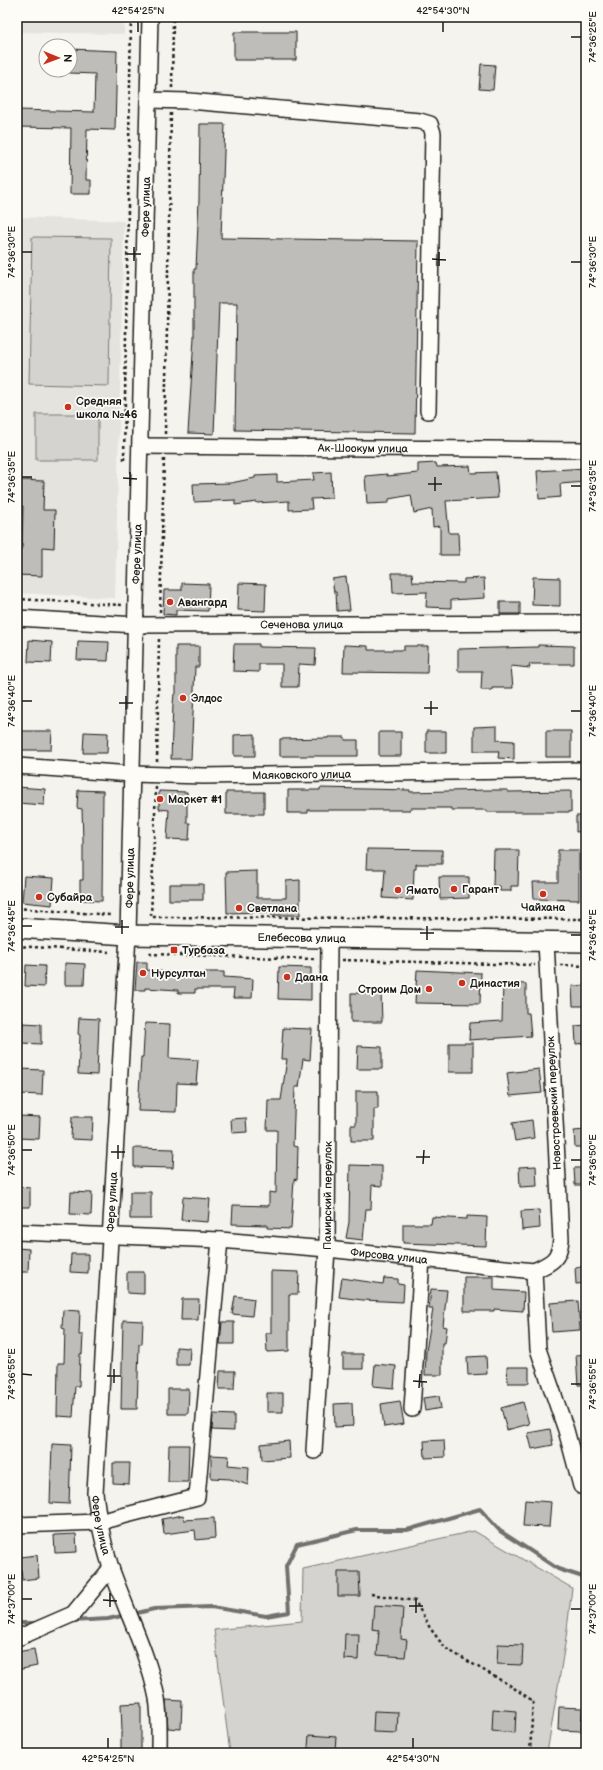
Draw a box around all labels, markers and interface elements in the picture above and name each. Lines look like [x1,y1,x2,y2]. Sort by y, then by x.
text: 42°54'25"N [111,5,165,17]
text: 42°54'30"N [416,5,470,17]
text: 74°36'25"E [587,11,599,63]
north arrow [38,38,78,78]
text: N [61,54,74,62]
street label: Фере улица [139,176,153,237]
text: 74°36'30"E [6,226,18,278]
text: 74°36'30"E [587,236,599,288]
place label: Средняя школа №46 [76,395,138,421]
marker: Средняя школа №46 [63,402,73,412]
street label: Ак-Шоокум улица [317,441,409,455]
text: 74°36'35"E [6,451,18,503]
text: 74°36'35"E [587,460,599,512]
street label: Фере улица [129,523,145,584]
place label: Авангард [177,596,227,609]
marker: Авангард [165,597,175,607]
street label: Сеченова улица [260,618,344,631]
text: 74°36'40"E [6,675,18,727]
text: 74°36'40"E [587,685,599,737]
place label: Элдос [191,692,223,705]
marker: Элдос [178,693,188,703]
street label: Маяковского улица [252,767,352,782]
place label: Маркет #1 [168,793,222,806]
marker: Маркет #1 [155,794,165,804]
street label: Фере улица [123,847,137,908]
place label: Гарант [462,883,500,896]
place label: Ямато [406,884,439,897]
marker: Гарант [449,884,459,894]
marker: Ямато [393,885,403,895]
marker: Чайхана [538,889,548,899]
place label: Субайра [47,891,93,904]
marker: Субайра [34,892,44,902]
text: 74°36'45"E [6,900,18,952]
place label: Чайхана [521,901,566,914]
place label: Светлана [247,902,298,915]
marker: Светлана [234,903,244,913]
text: 74°36'45"E [587,909,599,961]
street label: Елебесова улица [257,930,347,945]
place label: Турбаза [182,944,225,957]
marker: Турбаза [169,945,179,955]
place label: Нурсултан [151,967,206,980]
marker: Нурсултан [138,968,148,978]
place label: Даана [295,971,329,984]
marker: Даана [282,972,292,982]
place label: Династия [470,977,520,990]
marker: Династия [457,978,467,988]
place label: Строим Дом [358,983,421,996]
marker: Строим Дом [424,984,434,994]
street label: Новостроевский переулок [544,1036,564,1170]
text: 74°36'50"E [6,1124,18,1176]
text: 74°36'50"E [587,1134,599,1186]
street label: Памирский переулок [320,1141,334,1250]
street label: Фере улица [104,1171,120,1232]
street label: Фирсова улица [350,1245,429,1266]
text: 74°36'55"E [6,1348,18,1400]
text: 74°36'55"E [587,1358,599,1410]
street label: Фере улица [89,1495,113,1557]
text: 74°37'00"E [6,1573,18,1624]
text: 74°37'00"E [587,1583,599,1634]
text: 42°54'25"N [81,1753,135,1765]
text: 42°54'30"N [386,1753,440,1765]

